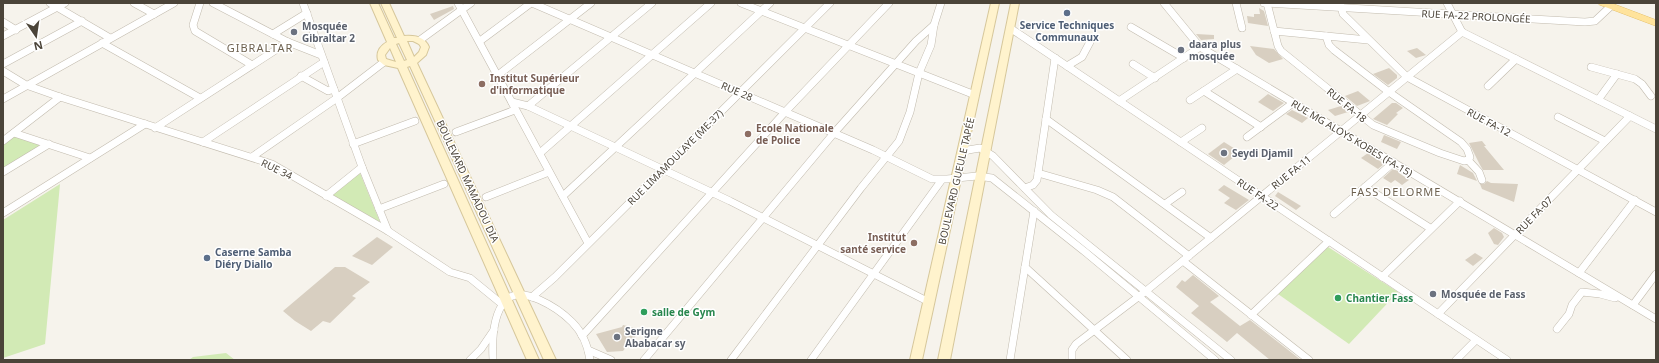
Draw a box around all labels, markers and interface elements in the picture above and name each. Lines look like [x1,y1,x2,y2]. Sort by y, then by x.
street label: RUE FA-22 PROLONGÉE [1421,6,1531,26]
marker: Service Techniques Communaux [1062,8,1072,18]
north arrow [16,16,56,56]
place label: Service Techniques Communaux [1020,18,1114,44]
place label: Mosquée Gibraltar 2 [302,19,355,45]
marker: Mosquée Gibraltar 2 [289,27,299,37]
place label: daara plus mosquée [1189,37,1241,63]
text: N [32,38,44,55]
district label: GIBRALTAR [227,40,293,55]
marker: daara plus mosquée [1176,45,1186,55]
place label: Institut Supérieur d'informatique [490,71,580,97]
street label: RUE 28 [719,78,755,104]
marker: Institut Supérieur d'informatique [477,79,487,89]
street label: RUE FA-18 [1324,85,1370,126]
street label: RUE MG ALOYS KOBES (FA-15) [1289,96,1415,180]
street label: RUE FA-12 [1465,105,1514,140]
street label: RUE LIMAMOULAYE (ME-37) [624,106,726,208]
street label: BOULEVARD GUEULE TAPÉE [935,116,977,246]
street label: BOULEVARD MAMADOU DIA [433,118,503,245]
place label: Ecole Nationale de Police [756,121,834,147]
marker: Ecole Nationale de Police [743,129,753,139]
place label: Seydi Djamil [1232,146,1293,160]
marker: Seydi Djamil [1219,148,1229,158]
street label: RUE FA-11 [1268,152,1314,192]
street label: RUE 34 [259,155,295,183]
street label: RUE FA-22 [1234,175,1282,213]
district label: FASS DELORME [1351,184,1441,199]
street label: RUE FA-07 [1512,193,1556,237]
place label: Institut santé service [840,230,907,256]
marker: Institut santé service [909,238,919,248]
place label: Caserne Samba Diéry Diallo [215,245,292,271]
marker: Caserne Samba Diéry Diallo [202,253,212,263]
place label: Mosquée de Fass [1441,287,1525,301]
marker: Mosquée de Fass [1428,289,1438,299]
place label: Chantier Fass [1346,291,1413,305]
marker: Chantier Fass [1333,293,1343,303]
place label: salle de Gym [652,305,715,319]
marker: salle de Gym [639,307,649,317]
place label: Serigne Ababacar sy [625,324,686,350]
marker: Serigne Ababacar sy [612,332,622,342]

